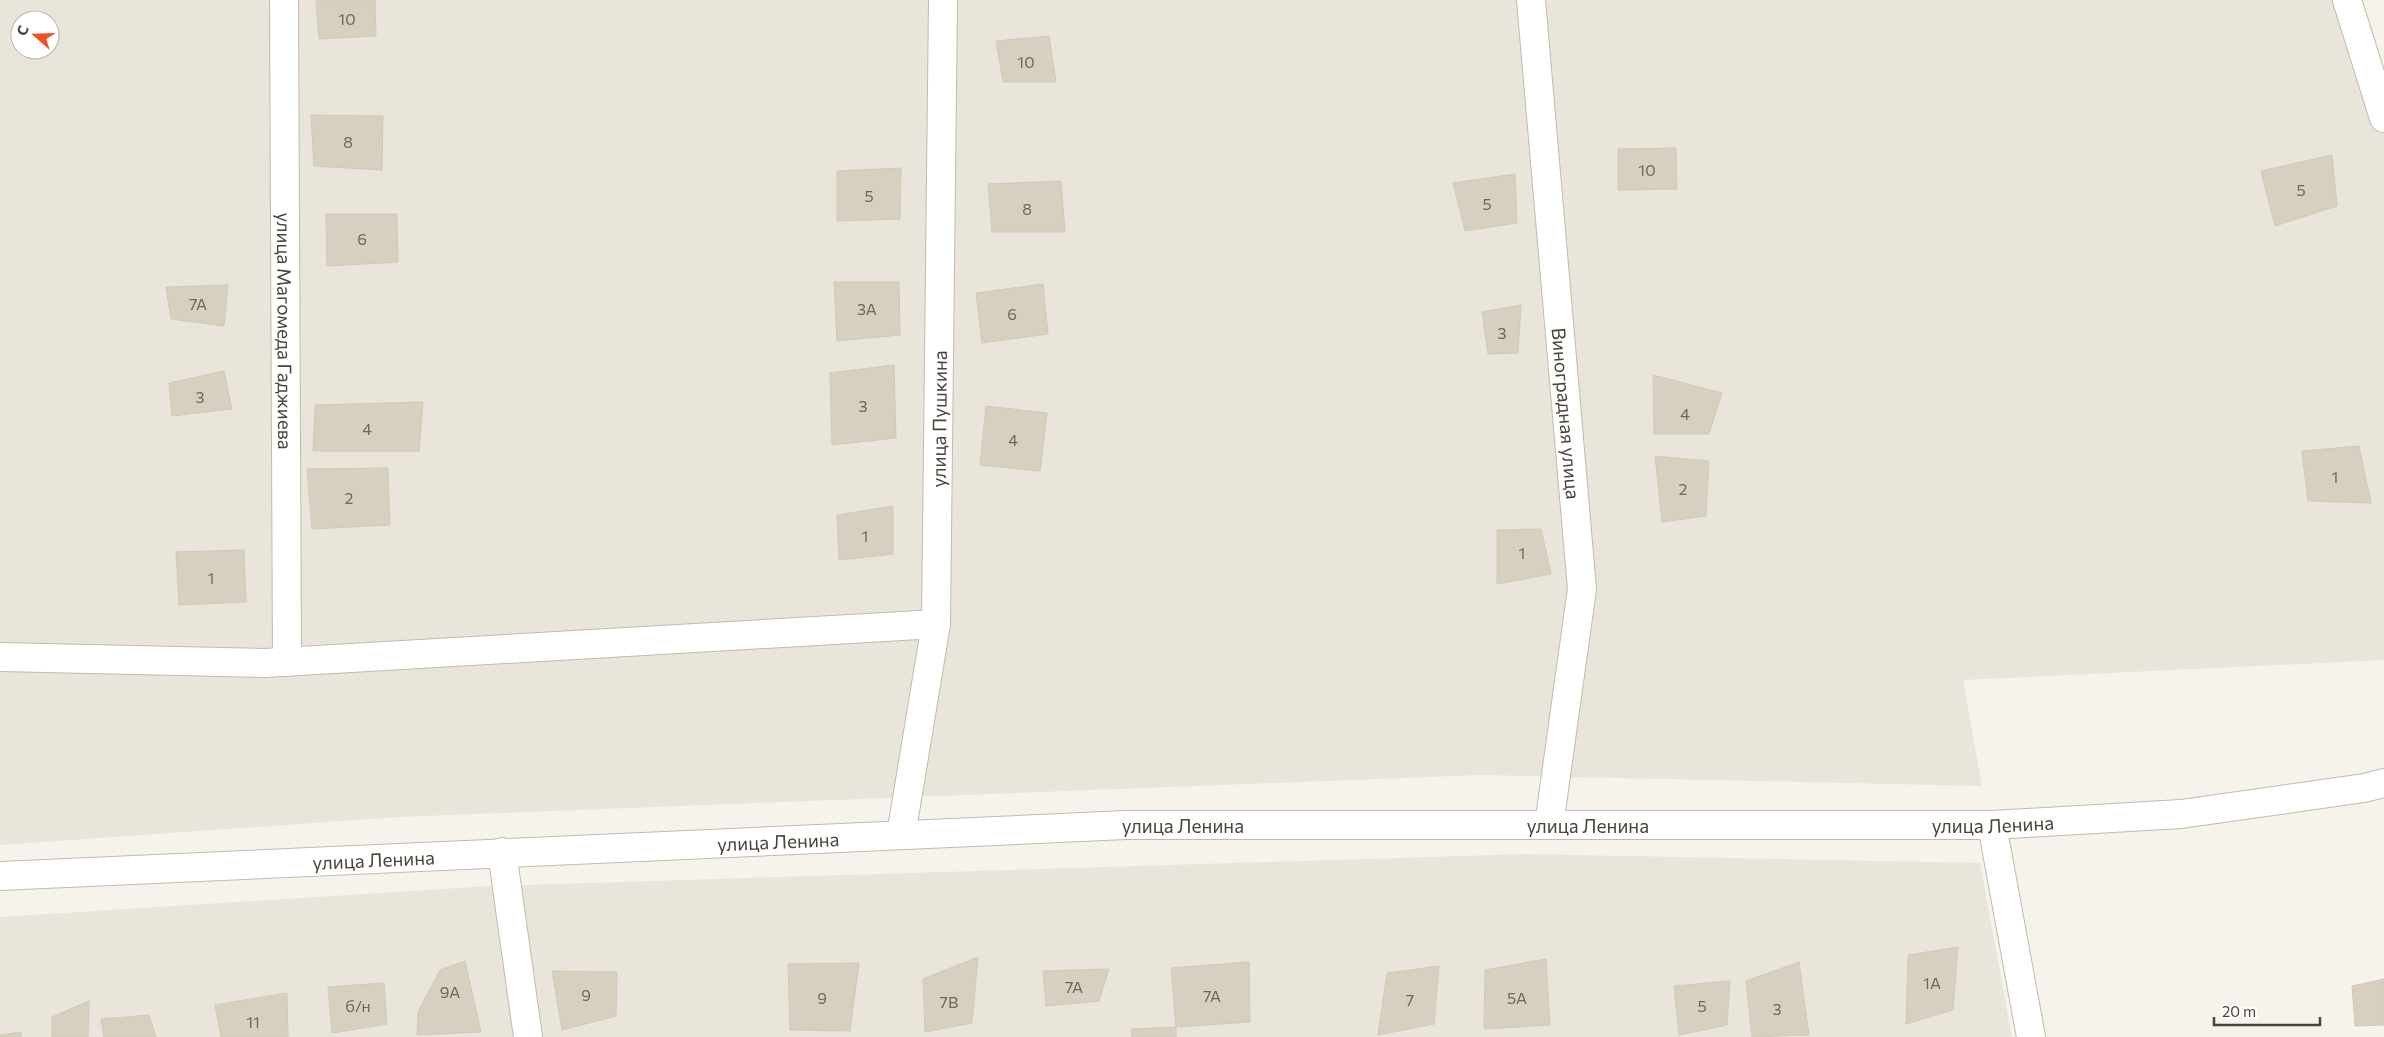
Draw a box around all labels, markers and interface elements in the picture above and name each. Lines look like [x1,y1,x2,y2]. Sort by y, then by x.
house number: 10 [338,9,356,28]
north arrow [10,10,60,60]
text: С [13,23,32,38]
house number: 10 [1017,52,1035,71]
house number: 8 [343,132,353,151]
house number: 10 [1638,160,1656,179]
house number: 5 [2296,180,2306,199]
house number: 5 [864,186,874,205]
house number: 5 [1482,194,1492,213]
house number: 8 [1022,199,1032,218]
street label: улица Магомеда Гаджиева [273,212,298,450]
house number: 6 [357,229,367,248]
house number: 7А [189,294,207,313]
house number: 3А [857,299,877,318]
house number: 6 [1007,304,1017,323]
house number: 3 [1497,323,1507,342]
street label: Виноградная улица [1548,327,1586,500]
street label: улица Пушкина [926,350,951,488]
house number: 3 [195,387,205,406]
house number: 3 [858,396,868,415]
house number: 4 [1680,404,1690,423]
house number: 4 [362,419,372,438]
house number: 4 [1008,430,1018,449]
house number: 1 [2332,467,2338,486]
house number: 2 [1679,479,1688,498]
house number: 2 [345,488,354,507]
house number: 1 [862,526,868,545]
house number: 1 [1519,543,1525,562]
house number: 1 [208,568,214,587]
street label: улица Ленина [1932,810,2055,837]
street label: улица Ленина [1122,814,1244,837]
street label: улица Ленина [1527,814,1649,837]
street label: улица Ленина [717,826,840,855]
street label: улица Ленина [312,845,435,873]
house number: 1А [1923,973,1941,992]
house number: 7А [1065,977,1083,996]
house number: 9А [440,982,460,1001]
house number: 9 [581,985,591,1004]
house number: 7А [1203,986,1221,1005]
house number: 9 [817,988,827,1007]
house number: 5А [1507,988,1527,1007]
house number: 7 [1406,990,1414,1009]
house number: 7В [940,992,958,1011]
scale bar [2214,994,2320,1026]
house number: б/н [345,996,371,1015]
house number: 5 [1697,996,1707,1015]
house number: 3 [1772,999,1782,1018]
text: 20 m [2222,1002,2256,1020]
house number: 11 [246,1012,260,1031]

